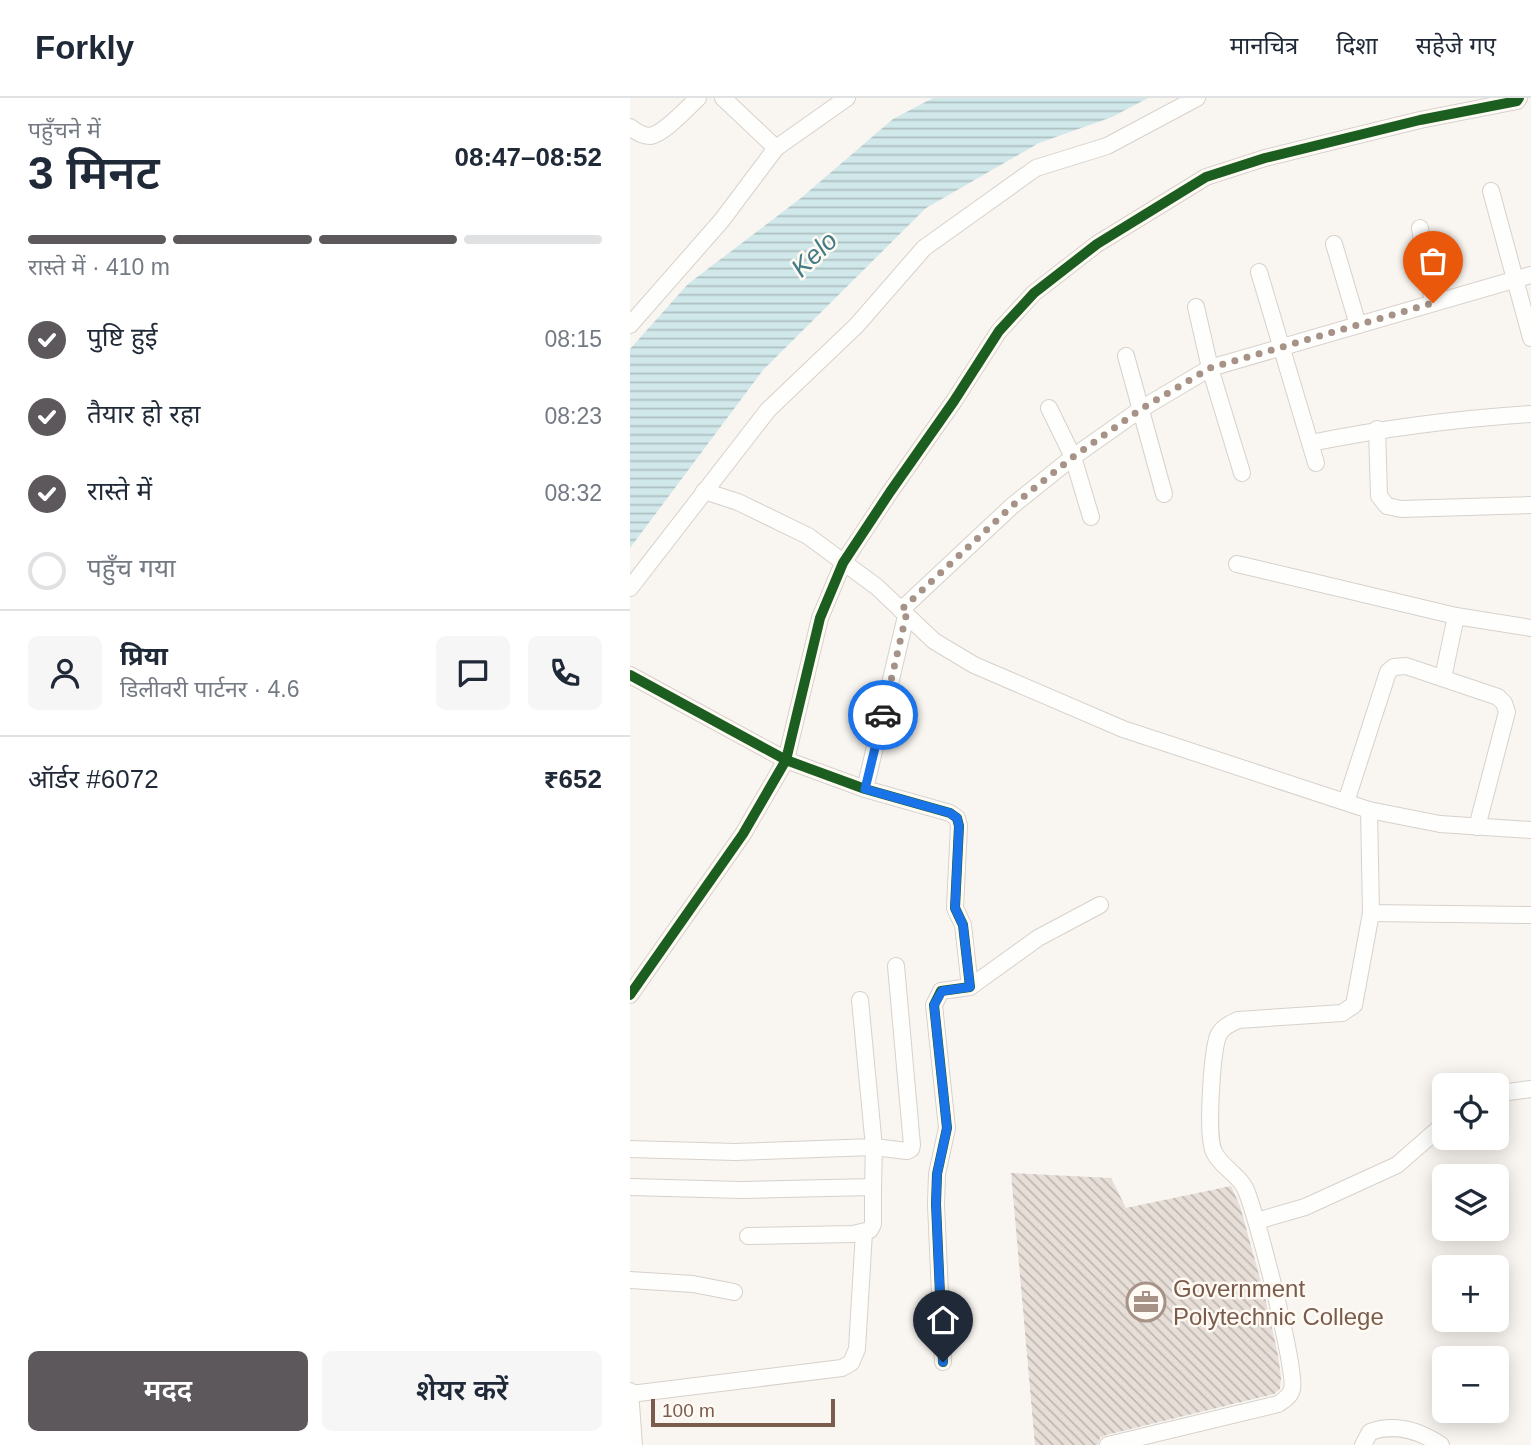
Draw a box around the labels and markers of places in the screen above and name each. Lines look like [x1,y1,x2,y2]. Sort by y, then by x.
pin [1403,231,1463,303]
place label: Government Polytechnic College [1173,1275,1384,1330]
office icon: Government Polytechnic College [1125,1281,1167,1323]
pin [913,1290,973,1362]

